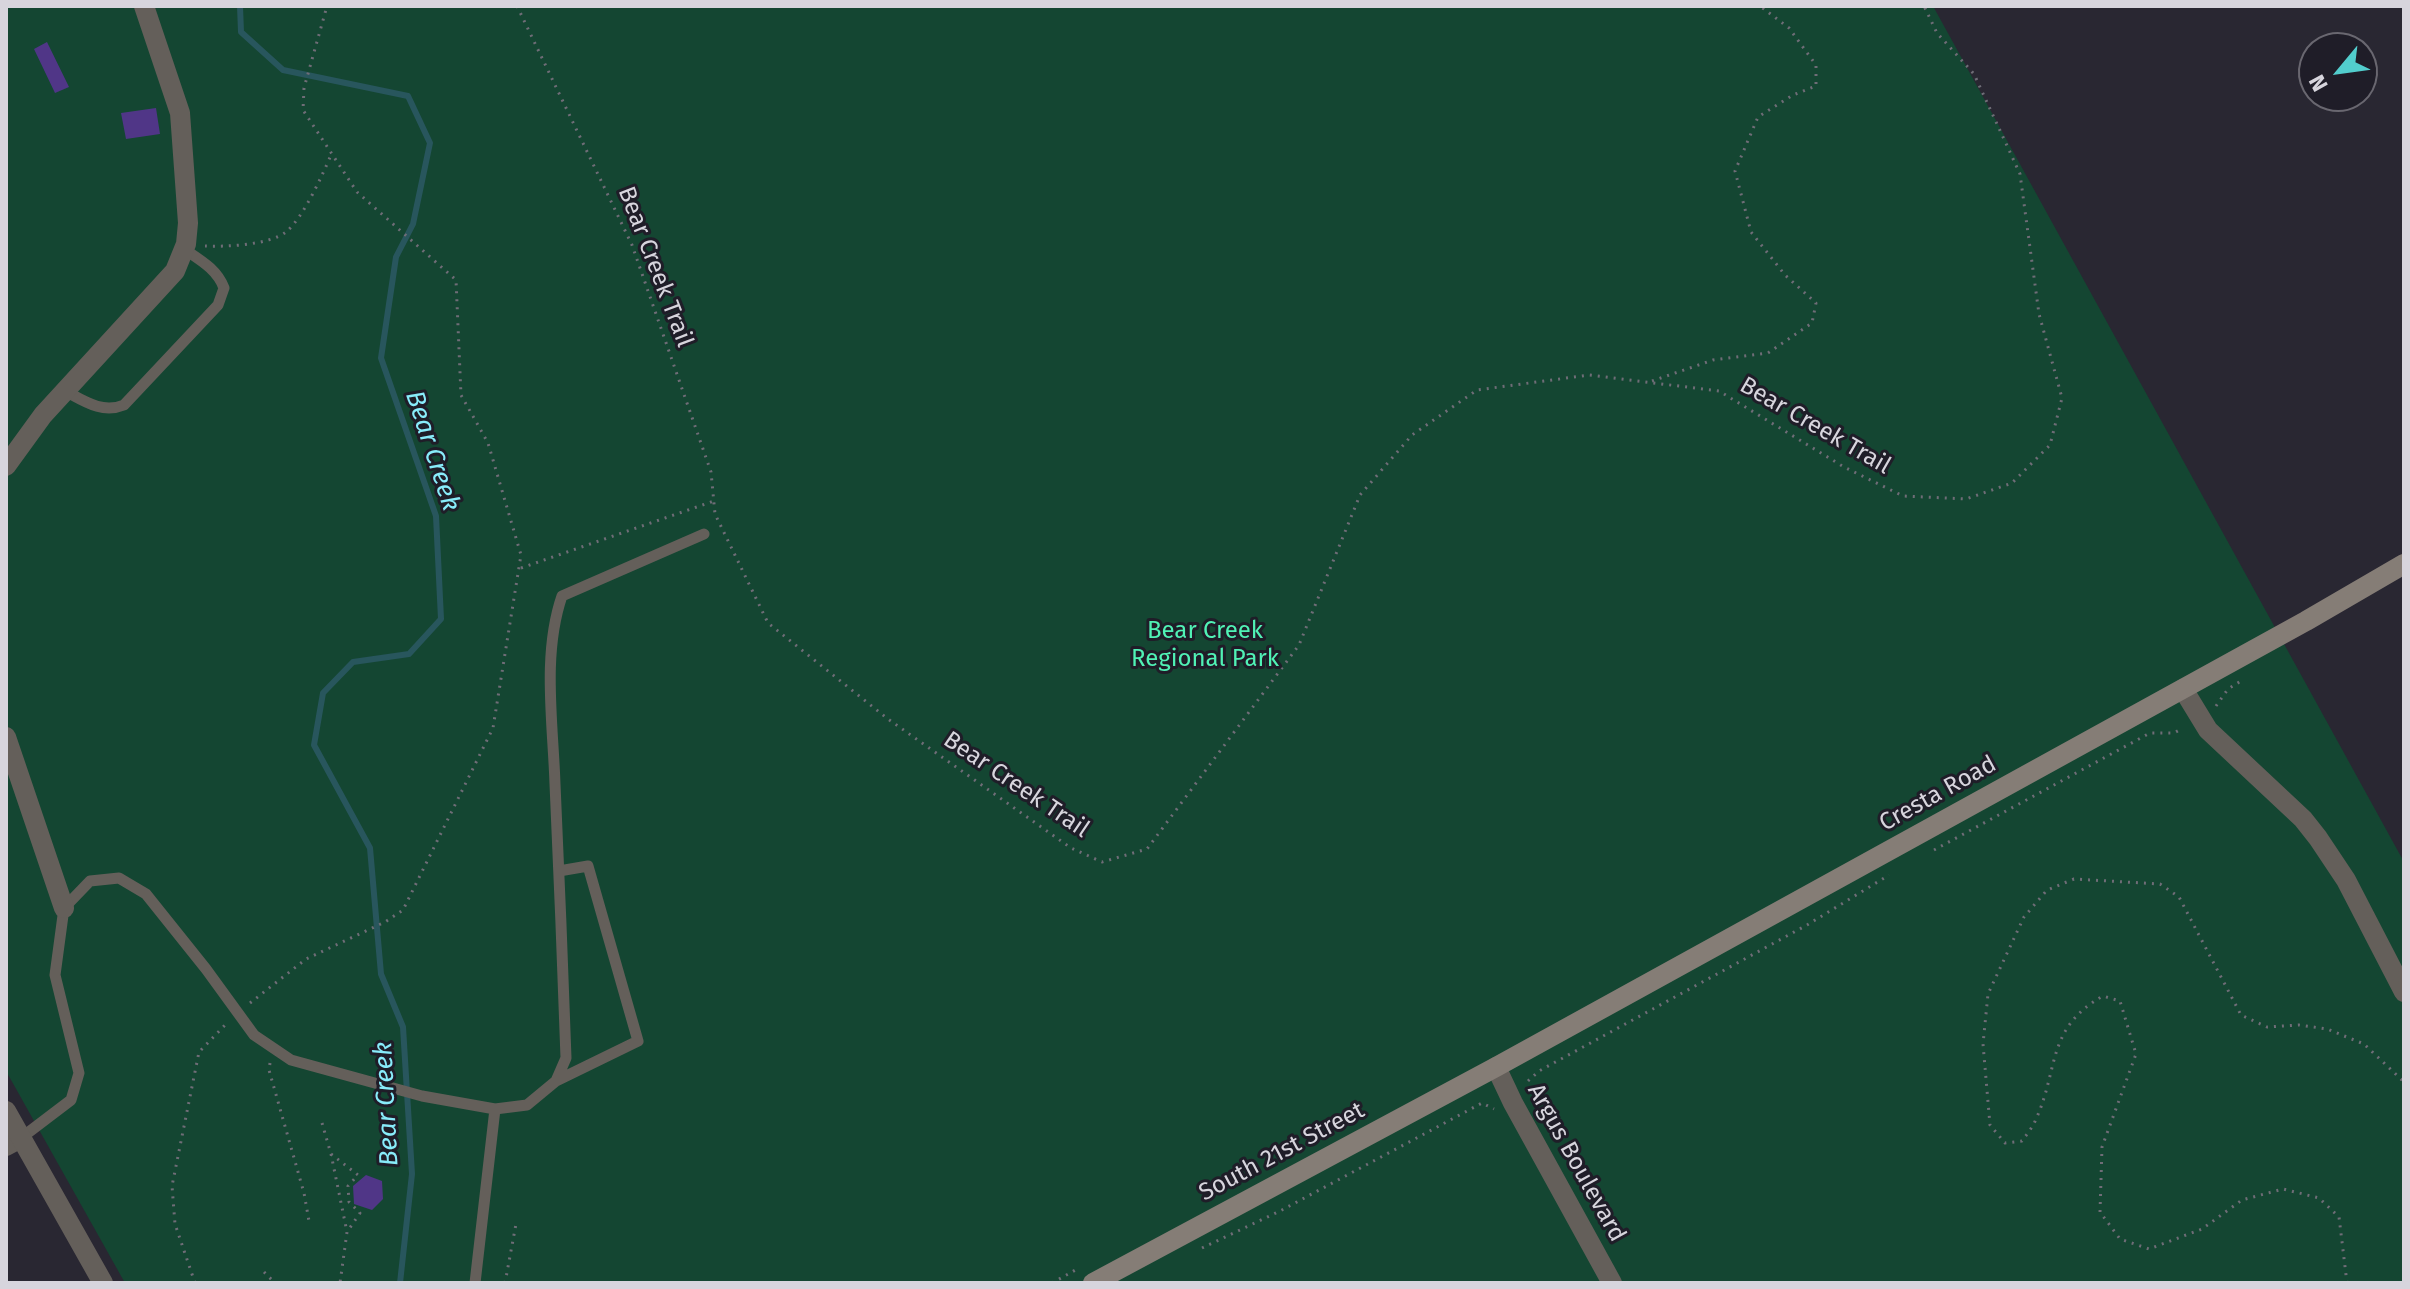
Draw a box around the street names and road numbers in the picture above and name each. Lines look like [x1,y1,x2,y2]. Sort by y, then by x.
street label: Bear Creek Trail [611,183,699,351]
street label: Bear Creek Trail [1734,371,1896,481]
street label: Bear Creek Trail [938,726,1094,844]
street label: Cresta Road [1875,750,2001,838]
street label: Argus Boulevard [1521,1079,1631,1247]
street label: South 21st Street [1194,1096,1370,1208]

